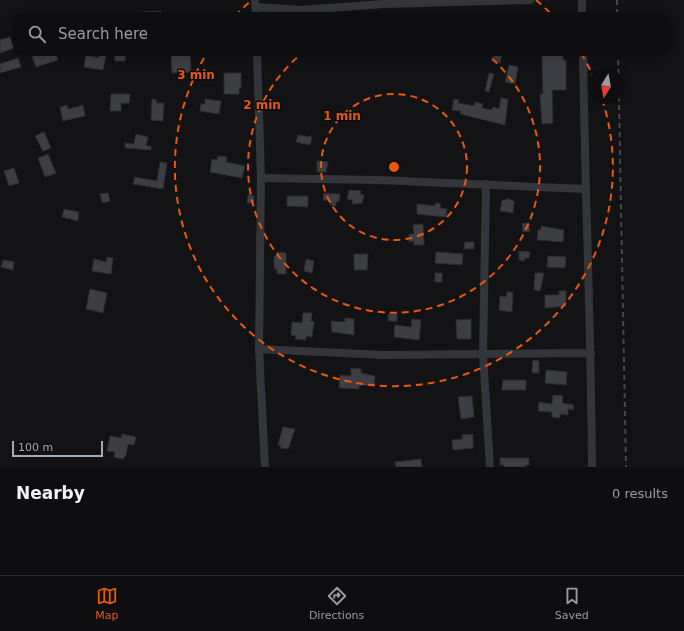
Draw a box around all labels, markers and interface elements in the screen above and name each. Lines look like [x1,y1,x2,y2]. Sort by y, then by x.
search box [12,12,672,56]
icon: search [26,23,48,45]
text: Search here [58,25,148,43]
text: 3 min [177,68,215,82]
north arrow [588,68,624,104]
text: 2 min [243,98,281,112]
text: 1 min [323,109,361,123]
centre of rings [387,160,401,174]
scale bar [12,439,103,458]
text: 100 m [18,441,53,454]
text: Nearby [16,483,85,503]
text: 0 results [612,486,668,501]
tab: Map [95,585,118,622]
tab: Directions [309,585,364,622]
tab: Saved [555,585,589,622]

